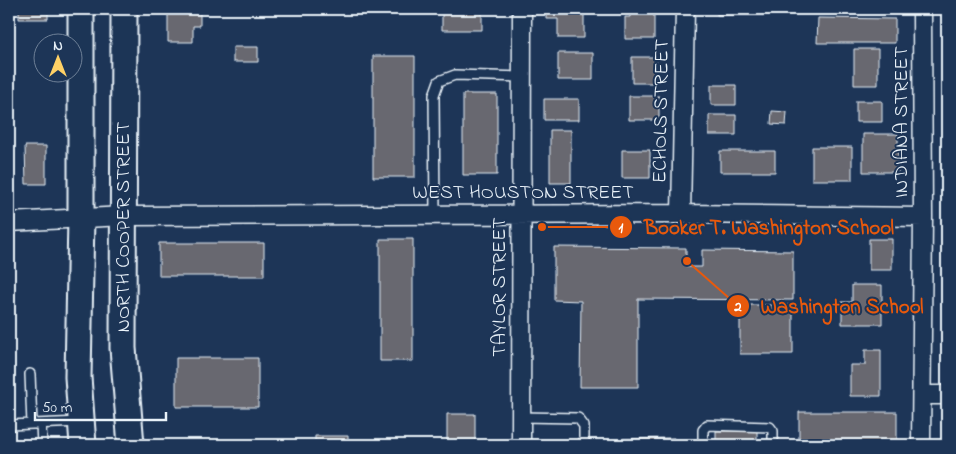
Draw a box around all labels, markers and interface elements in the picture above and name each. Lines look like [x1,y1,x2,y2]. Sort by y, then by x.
north arrow [32,32,82,82]
text: N [53,36,63,57]
street label: ECHOLS STREET [646,39,678,183]
street label: INDIANA STREET [888,46,917,198]
street label: NORTH COOPER STREET [110,122,139,332]
street label: WEST HOUSTON STREET [412,179,634,208]
callout: Booker T. Washington School [609,209,904,245]
text: Booker T. Washington School [643,214,895,246]
street label: TAYLOR STREET [486,217,515,357]
text: 1 [619,217,624,239]
callout: Washington School [726,288,934,324]
text: Washington School [761,293,924,325]
text: 2 [733,296,742,318]
scale bar [35,389,166,421]
text: 50 m [42,397,73,419]

